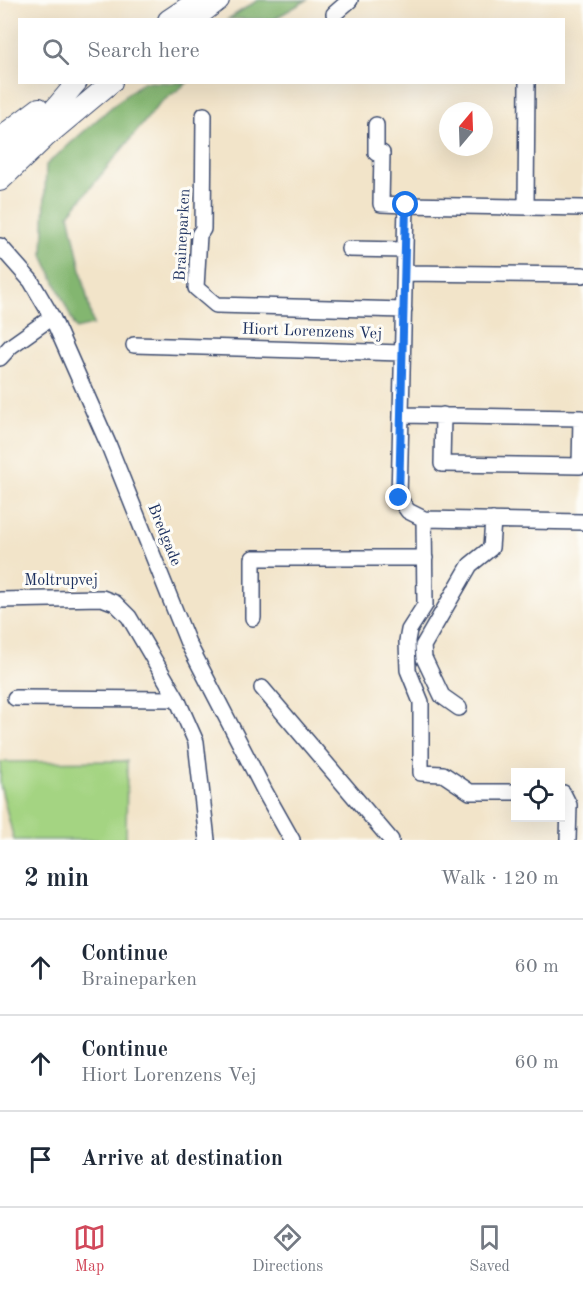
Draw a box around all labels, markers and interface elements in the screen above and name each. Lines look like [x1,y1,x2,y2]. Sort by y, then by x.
search box [18,18,565,84]
icon: search [39,35,72,68]
text: Search here [87,40,200,62]
north arrow [439,102,493,156]
street label: Braineparken [173,188,193,282]
route start [392,191,418,217]
street label: Hiort Lorenzens Vej [242,322,382,342]
route end [385,484,411,510]
street label: Bredgade [144,502,184,568]
street label: Moltrupvej [24,573,98,589]
map controls [511,768,565,822]
button: locate [511,768,565,822]
text: 2 min [24,866,89,892]
text: Walk · 120 m [440,869,559,889]
text: Continue [81,943,168,965]
icon: ahead [24,951,57,984]
text: 60 m [514,957,559,977]
text: Braineparken [81,970,197,990]
text: Continue [81,1039,168,1061]
icon: ahead [24,1047,57,1080]
text: 60 m [514,1053,559,1073]
text: Hiort Lorenzens Vej [81,1066,257,1086]
icon: arrive [24,1143,57,1176]
text: Arrive at destination [81,1148,283,1170]
tab: Map [73,1221,106,1277]
tab: Directions [252,1221,323,1277]
tab: Saved [469,1221,510,1277]

